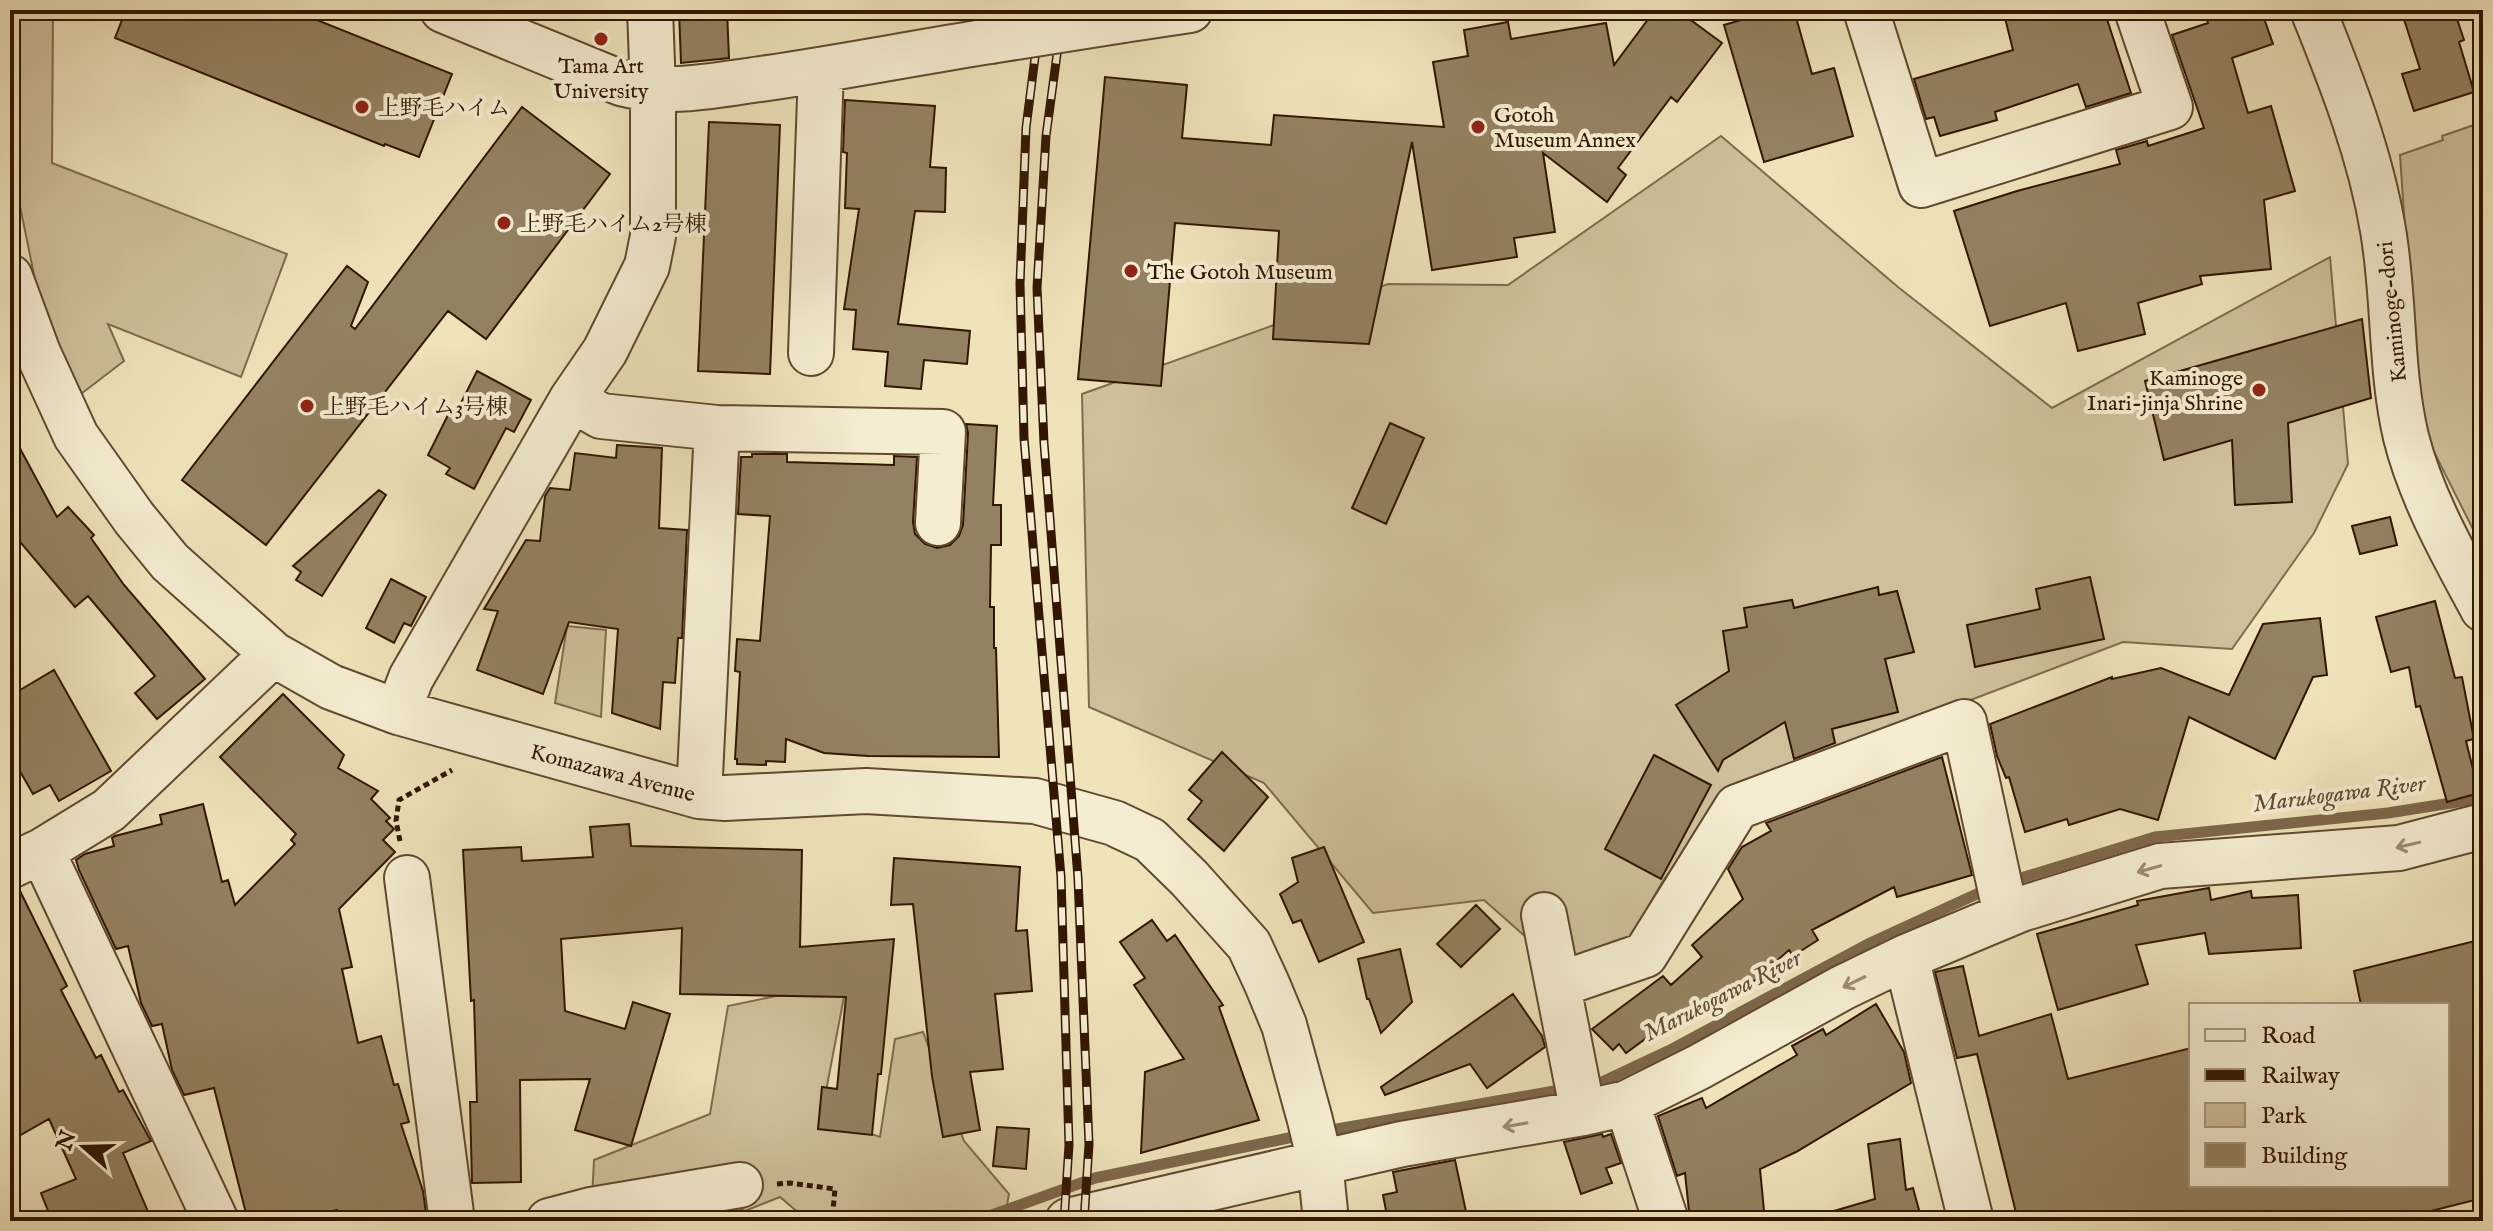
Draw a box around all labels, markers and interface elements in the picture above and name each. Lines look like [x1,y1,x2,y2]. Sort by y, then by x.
marker: Tama Art University [592,30,610,48]
place label: Tama Art University [553,53,649,106]
place label: 上野毛ハイム [378,95,510,123]
marker: 上野毛ハイム [353,98,371,116]
place label: Gotoh Museum Annex [1494,102,1636,155]
marker: Gotoh Museum Annex [1469,118,1487,136]
place label: 上野毛ハイム2号棟 [520,211,706,239]
marker: 上野毛ハイム2号棟 [495,214,513,232]
street label: Kaminoge-dori [2372,240,2414,384]
place label: The Gotoh Museum [1147,259,1333,287]
marker: The Gotoh Museum [1122,262,1140,280]
place label: Kaminoge Inari-jinja Shrine [2087,365,2243,418]
marker: Kaminoge Inari-jinja Shrine [2250,381,2268,399]
place label: 上野毛ハイム3号棟 [323,394,507,422]
marker: 上野毛ハイム3号棟 [298,397,316,415]
street label: Komazawa Avenue [527,738,698,809]
water label: Marukogawa River [2251,768,2429,820]
one-way arrow [2395,838,2421,853]
one-way arrow [2137,862,2163,877]
water label: Marukogawa River [1638,942,1809,1050]
one-way arrow [1843,975,1867,990]
legend [2189,1003,2449,1187]
text: Road [2261,1021,2315,1052]
text: Railway [2261,1061,2340,1092]
text: Park [2261,1101,2307,1132]
north arrow [44,1107,124,1187]
one-way arrow [1503,1118,1528,1133]
text: N [50,1127,83,1156]
text: Building [2261,1141,2348,1172]

